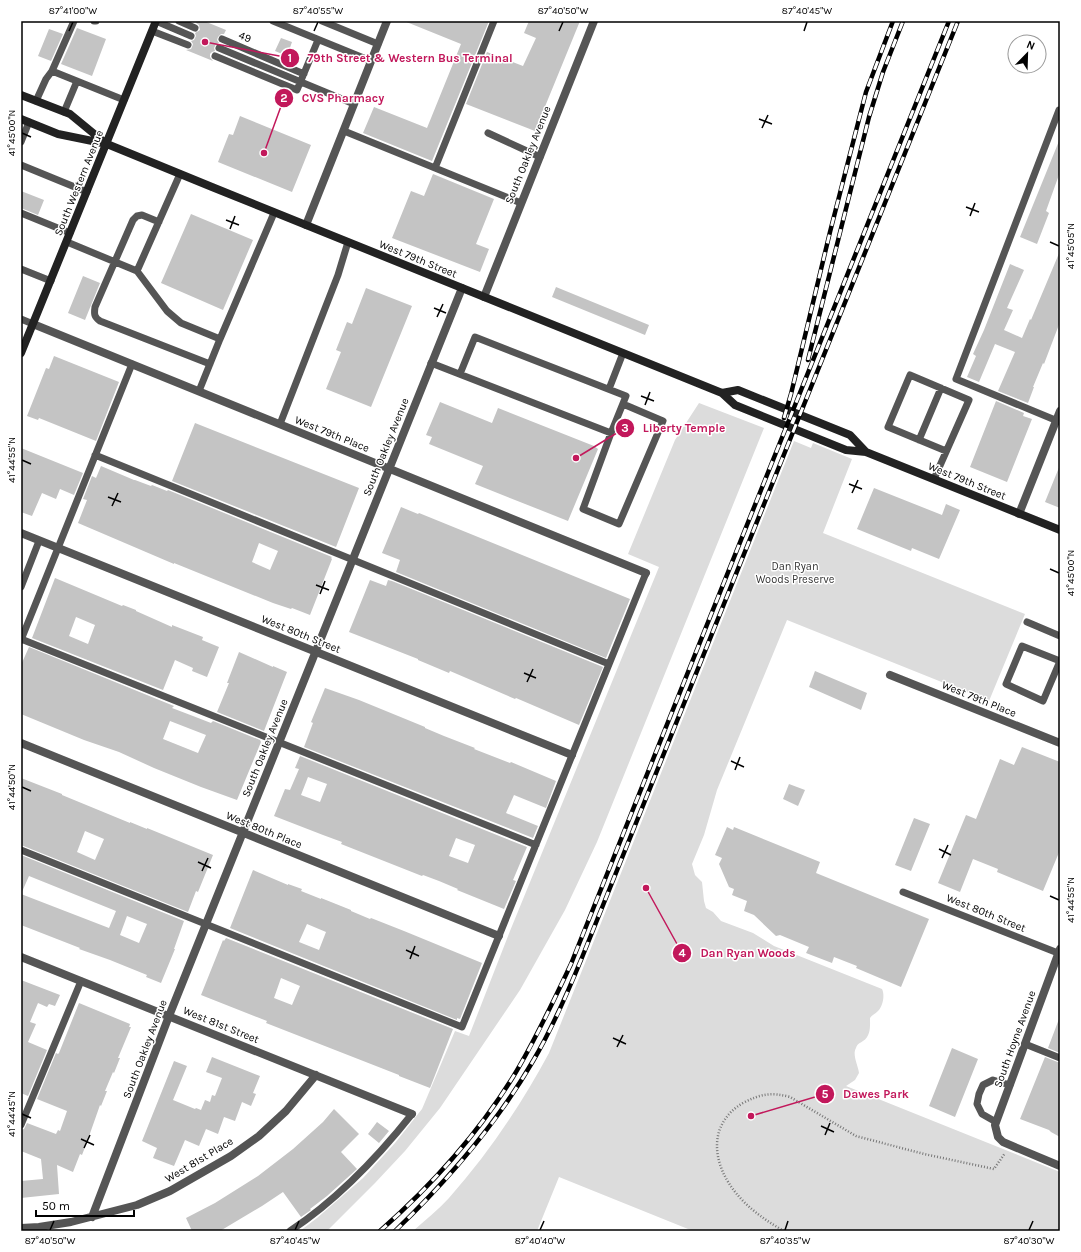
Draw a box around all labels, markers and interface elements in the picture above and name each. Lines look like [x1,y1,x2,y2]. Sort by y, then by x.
text: 87°41'00"W [49,5,97,17]
text: 87°40'55"W [293,5,343,17]
text: 87°40'50"W [538,5,588,17]
text: 87°40'45"W [782,5,832,17]
street label: 49 [237,29,253,45]
north arrow [1007,34,1047,74]
text: N [1025,38,1037,53]
callout: 79th Street & Western Bus Terminal [280,46,521,70]
text: 1 [288,51,292,65]
text: 79th Street & Western Bus Terminal [307,51,513,65]
callout: CVS Pharmacy [274,86,392,110]
text: 2 [280,91,288,105]
text: CVS Pharmacy [302,91,384,105]
street label: South Oakley Avenue [502,104,554,206]
text: 41°45'00"N [6,110,18,156]
street label: South Western Avenue [52,128,106,238]
text: 41°45'05"N [1065,223,1077,269]
street label: West 79th Street [377,237,459,281]
street label: South Oakley Avenue [360,396,412,498]
street label: West 79th Place [293,413,371,455]
callout: Liberty Temple [615,416,733,440]
text: 3 [621,421,629,435]
text: Liberty Temple [643,421,725,435]
text: 41°44'55"N [6,437,18,483]
street label: West 79th Street [926,459,1008,503]
text: 41°45'00"N [1065,550,1077,596]
park label: Dan Ryan Woods Preserve [756,560,835,586]
street label: West 80th Street [259,612,343,656]
street label: West 79th Place [940,678,1018,720]
street label: South Oakley Avenue [239,697,291,799]
text: 41°44'50"N [6,764,18,810]
street label: West 80th Place [224,809,304,851]
text: 41°44'55"N [1065,877,1077,923]
street label: West 80th Street [944,891,1028,935]
callout: Dan Ryan Woods [672,941,804,965]
text: 4 [678,946,686,960]
text: Dan Ryan Woods [700,946,796,960]
street label: South Hoyne Avenue [991,988,1039,1089]
street label: South Oakley Avenue [120,997,170,1100]
street label: West 81st Street [181,1004,261,1046]
callout: Dawes Park [815,1082,917,1106]
text: 5 [822,1087,829,1101]
text: Dawes Park [843,1087,909,1101]
text: 41°44'45"N [6,1091,18,1137]
street label: West 81st Place [163,1134,236,1185]
scale bar [36,1192,134,1218]
text: 50 m [42,1199,70,1213]
text: 87°40'50"W [25,1235,75,1247]
text: 87°40'45"W [270,1235,320,1247]
text: 87°40'40"W [515,1235,565,1247]
text: 87°40'35"W [760,1235,810,1247]
text: 87°40'30"W [1004,1235,1055,1247]

